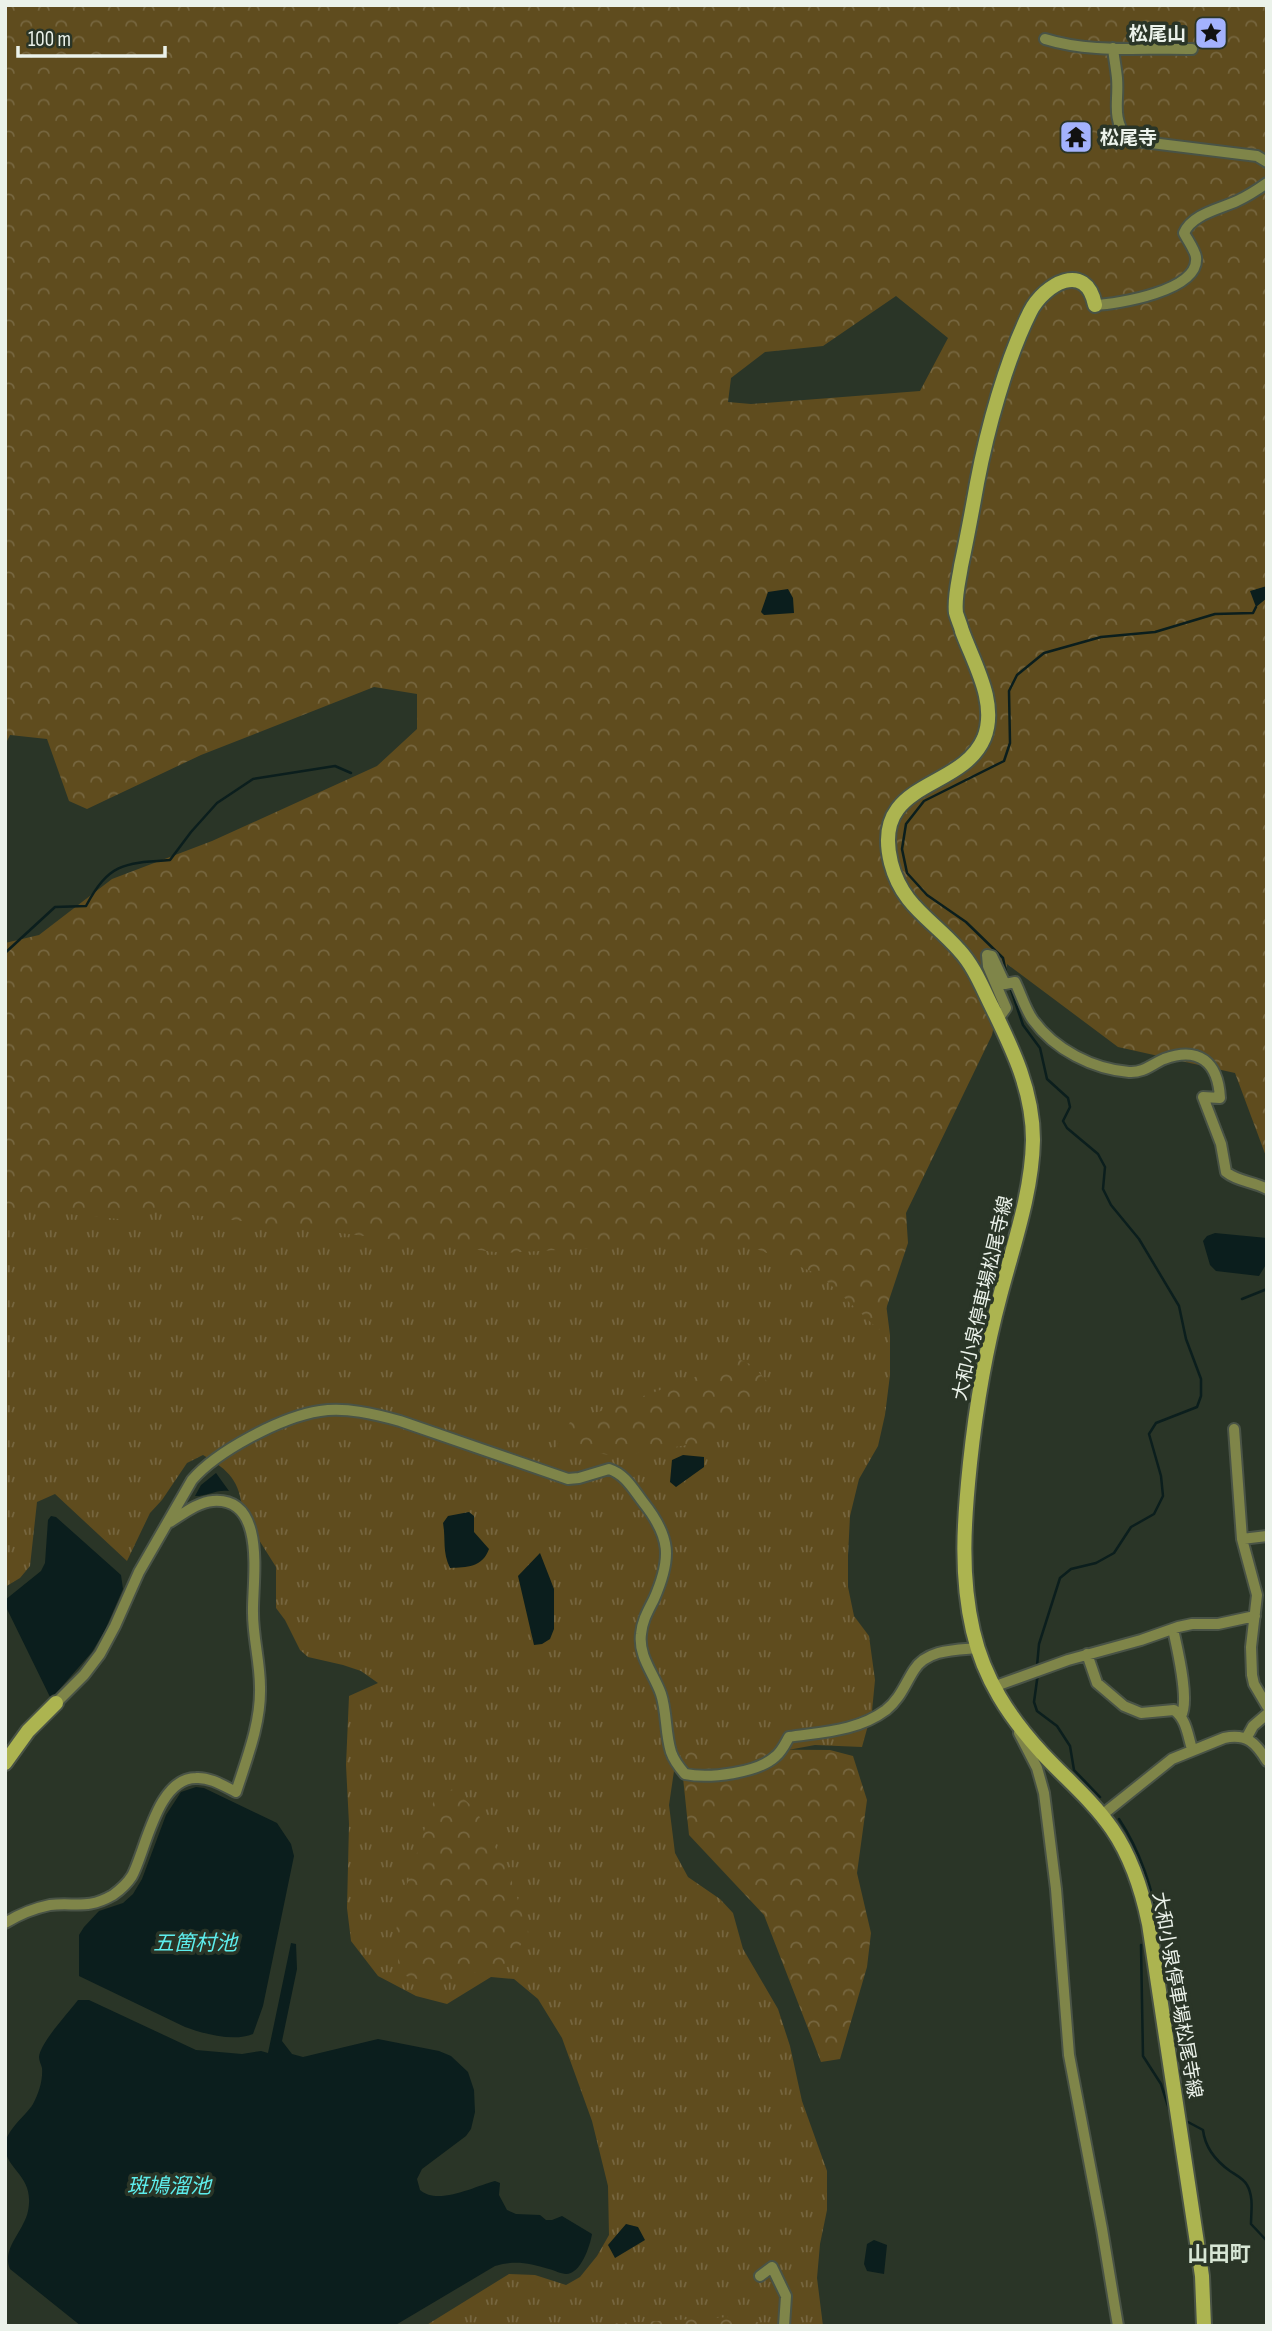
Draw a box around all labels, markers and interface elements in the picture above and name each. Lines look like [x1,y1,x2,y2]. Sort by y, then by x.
scale bar [18,14,164,58]
place icon: 松尾山 [1192,14,1230,52]
place label: 松尾山 [1129,23,1186,46]
text: 100 m [28,27,71,52]
temple icon: 松尾寺 [1057,118,1095,156]
place label: 松尾寺 [1100,127,1157,150]
street label: 大和小泉停車場松尾寺線 [949,1194,1018,1403]
street label: 大和小泉停車場松尾寺線 [1147,1890,1206,2100]
water label: 五箇村池 [153,1931,239,1956]
water label: 斑鳩溜池 [127,2174,213,2199]
district label: 山田町 [1188,2242,1251,2267]

